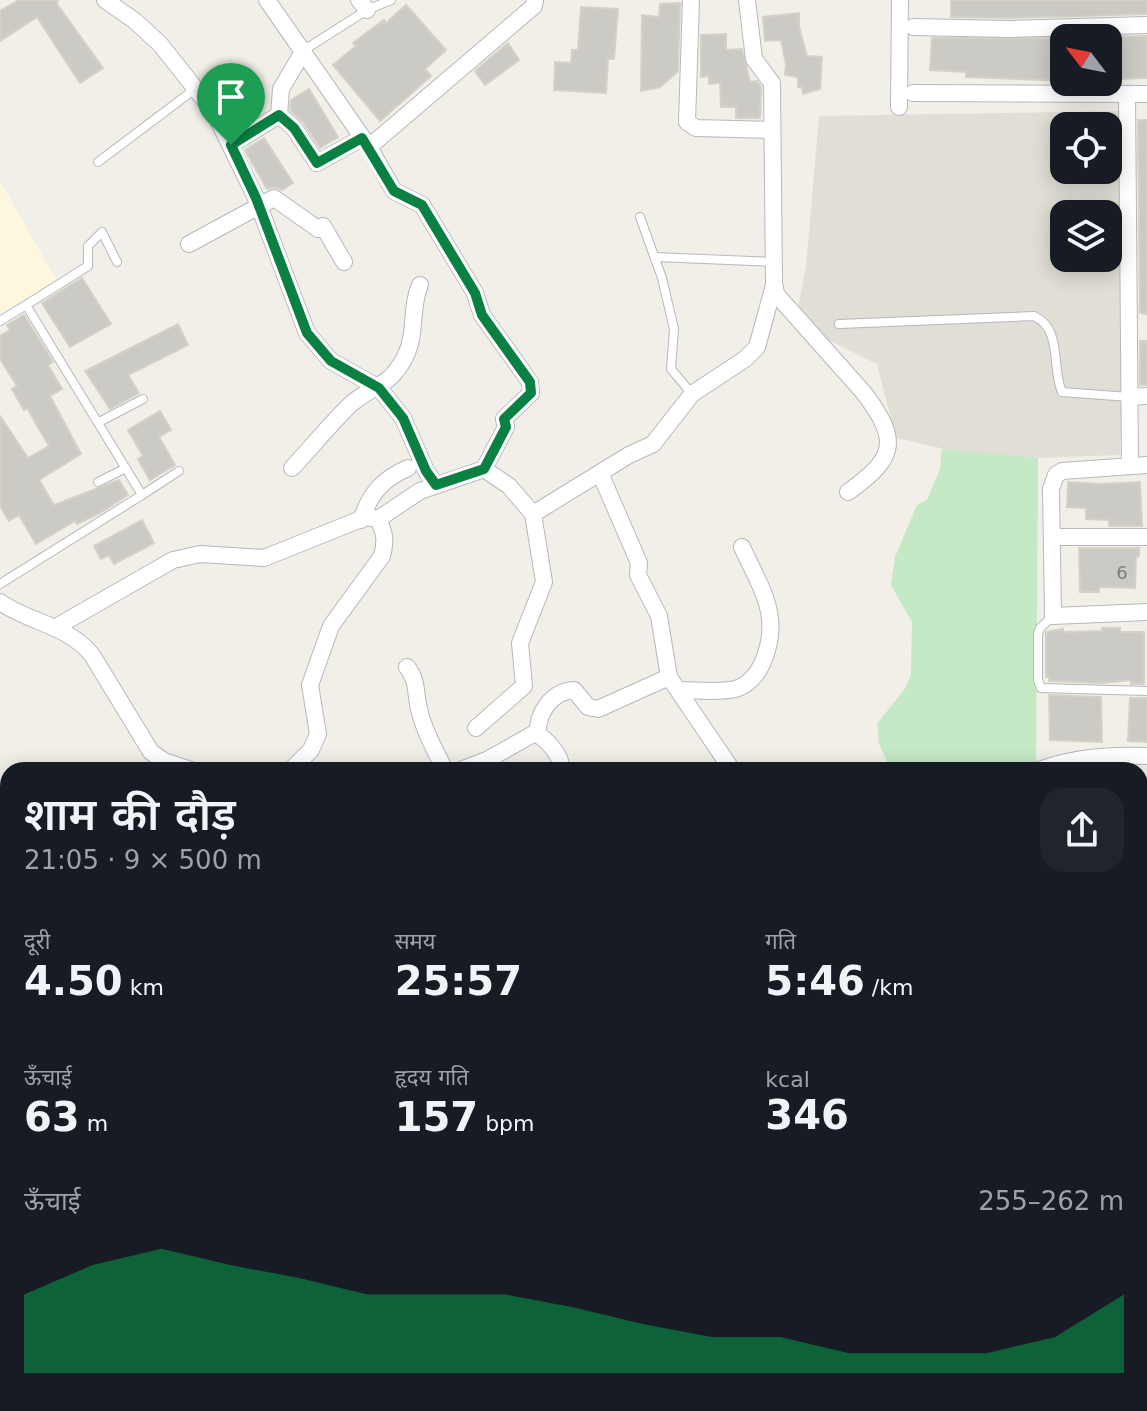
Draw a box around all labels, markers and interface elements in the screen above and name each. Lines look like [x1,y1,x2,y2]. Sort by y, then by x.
north arrow [1050,24,1122,96]
map controls [1050,24,1122,272]
pin [197,63,265,145]
icon: arrive [209,75,253,119]
button: locate [1050,112,1122,184]
button: layers [1050,200,1122,272]
house number: 6 [1116,562,1128,583]
button: share [1040,788,1124,872]
text: शाम की दौड़ [24,789,236,840]
text: 21:05 · 9 × 500 m [24,845,262,875]
text: दूरी [24,929,50,954]
text: समय [395,929,435,954]
text: गति [765,929,796,954]
text: 4.50 [24,958,123,1004]
text: 25:57 [395,958,522,1004]
text: 5:46 [765,958,865,1004]
text: km [123,975,164,1000]
text: /km [865,975,913,1000]
text: ऊँचाई [24,1065,72,1090]
text: हृदय गति [395,1065,469,1090]
text: kcal [765,1067,810,1092]
text: 346 [765,1092,849,1138]
text: 63 [24,1094,80,1140]
text: 157 [395,1094,478,1140]
text: m [80,1111,108,1136]
text: bpm [478,1111,535,1136]
text: ऊँचाई [24,1186,80,1216]
text: 255–262 m [978,1186,1124,1216]

